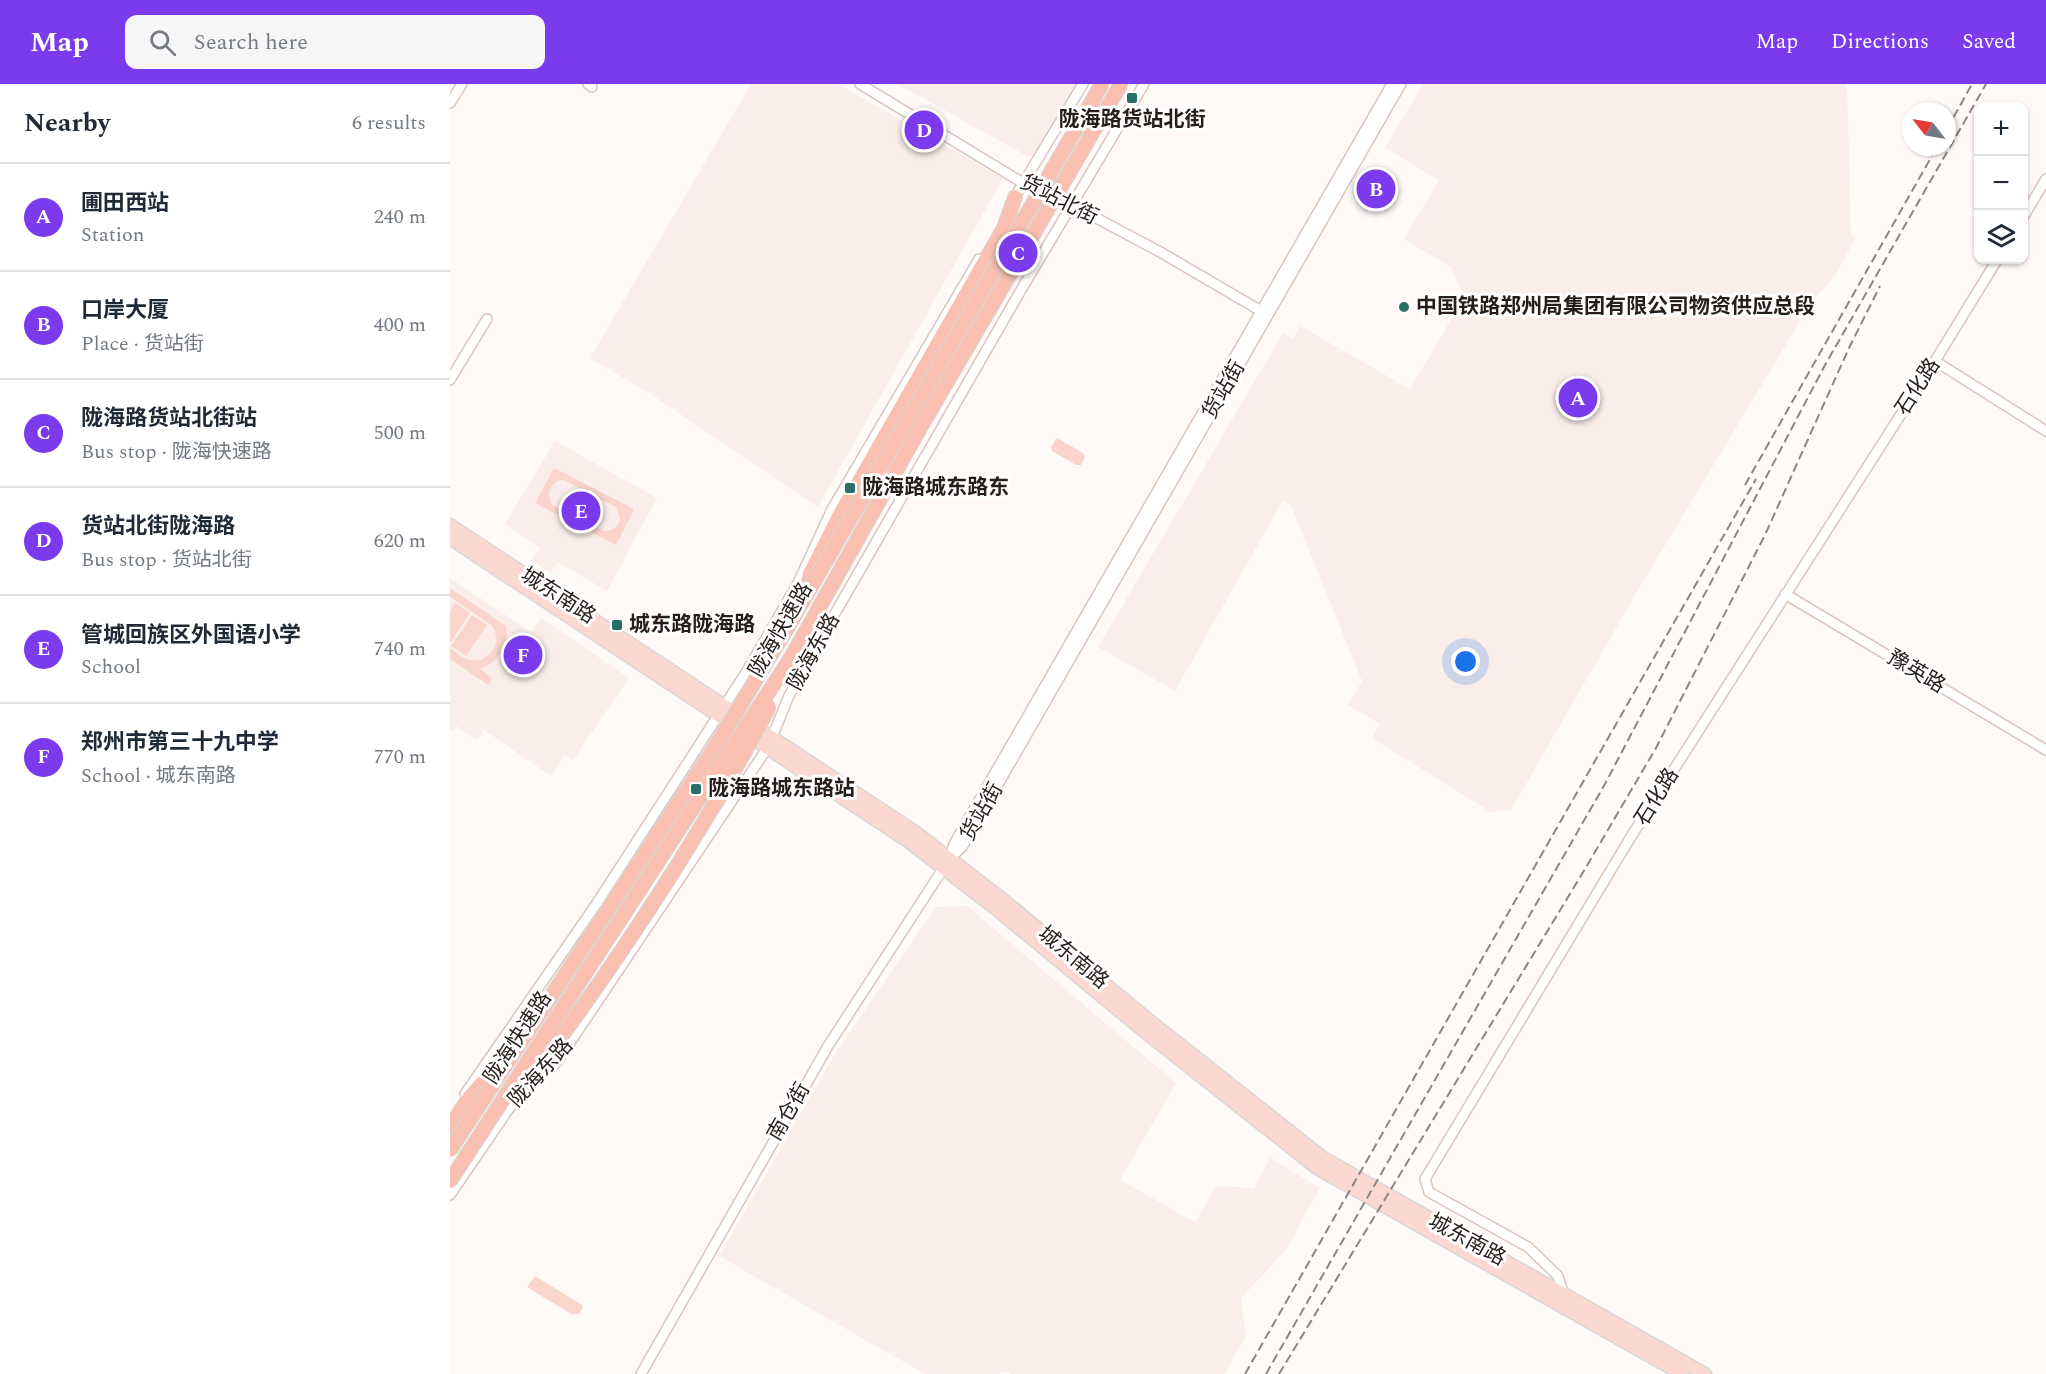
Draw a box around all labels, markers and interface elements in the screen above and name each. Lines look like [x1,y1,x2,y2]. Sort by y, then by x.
search box [125,15,545,69]
text: Map [30,21,89,64]
icon: search [146,26,179,59]
text: Search here [194,26,308,59]
text: Map [1756,26,1798,58]
text: Directions [1831,26,1929,58]
text: Saved [1962,26,2016,58]
marker: 陇海路货站北街 [1125,91,1139,105]
north arrow [1902,102,1956,156]
map controls [1974,102,2028,264]
button: + [1974,102,2028,156]
text: Nearby [24,103,110,143]
place label: 陇海路货站北街 [1059,104,1206,136]
text: 6 results [352,108,426,138]
pin: D [904,108,944,152]
button: − [1974,156,2028,210]
pin: B [1356,166,1396,212]
street label: 货站北街 [1014,167,1104,233]
text: 圃田西站 [81,187,169,220]
text: A [36,202,51,232]
text: 240 m [374,202,426,232]
button: layers [1974,210,2028,264]
text: Station [81,220,144,250]
pin: C [998,230,1038,276]
place label: 中国铁路郑州局集团有限公司物资供应总段 [1416,291,1815,323]
text: 口岸大厦 [81,294,169,327]
marker: 中国铁路郑州局集团有限公司物资供应总段 [1397,300,1411,314]
text: B [36,310,51,340]
text: 400 m [374,310,426,340]
text: Place · 货站街 [81,329,204,359]
street label: 石化路 [1887,352,1949,422]
street label: 货站街 [1194,355,1254,425]
pin: A [1558,376,1598,420]
text: 陇海路货站北街站 [81,402,257,435]
text: C [36,418,51,448]
text: 500 m [374,418,426,448]
text: Bus stop · 陇海快速路 [81,437,272,467]
place label: 陇海路城东路东 [862,472,1009,504]
marker: 陇海路城东路东 [843,481,857,495]
pin: E [562,488,600,534]
text: 货站北街陇海路 [81,510,235,543]
text: D [35,526,52,556]
text: 620 m [374,526,426,556]
text: Bus stop · 货站北街 [81,545,252,575]
street label: 城东南路 [514,560,602,632]
street label: 陇海快速路 [741,577,821,683]
street label: 陇海东路 [780,608,848,696]
place label: 城东路陇海路 [629,609,755,641]
marker: 城东路陇海路 [610,618,624,632]
text: 管城回族区外国语小学 [81,619,301,652]
pin: F [504,632,542,678]
text: E [37,634,50,664]
text: 740 m [374,634,426,664]
street label: 豫英路 [1881,642,1951,702]
your location [1451,647,1480,676]
text: School [81,652,141,682]
text: 郑州市第三十九中学 [81,726,279,759]
text: F [37,742,50,772]
text: 770 m [374,742,426,772]
text: School · 城东南路 [81,761,236,791]
street label: 石化路 [1627,762,1687,832]
place label: 陇海路城东路站 [708,773,855,805]
street label: 货站街 [952,777,1012,847]
marker: 陇海路城东路站 [689,782,703,796]
street label: 城东南路 [1031,919,1115,997]
street label: 陇海快速路 [476,985,560,1091]
street label: 陇海东路 [501,1031,581,1115]
street label: 南仓街 [759,1077,819,1147]
street label: 城东南路 [1423,1206,1511,1274]

